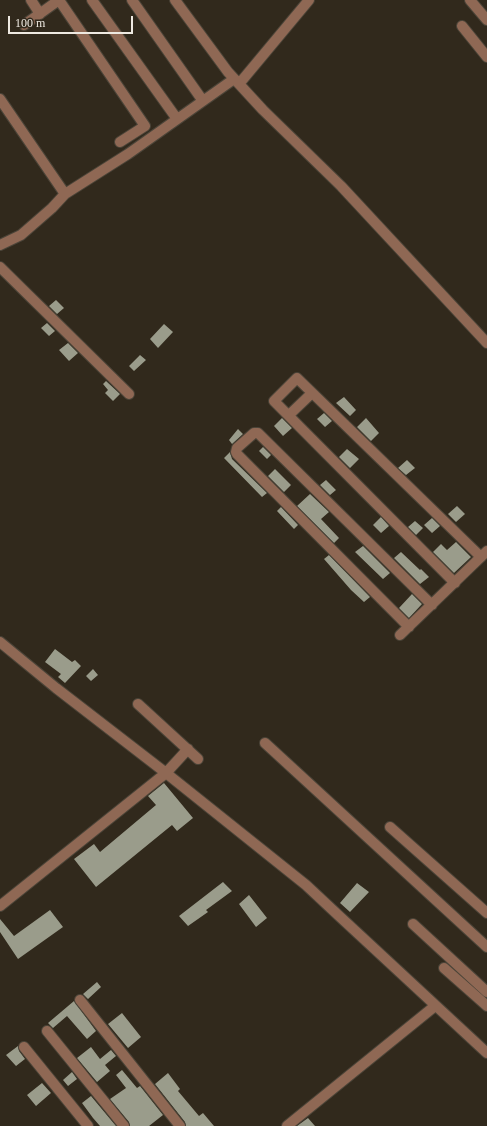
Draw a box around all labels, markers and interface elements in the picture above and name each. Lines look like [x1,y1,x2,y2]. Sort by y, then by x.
scale bar [10,8,135,34]
text: 100 m [15,16,45,30]

